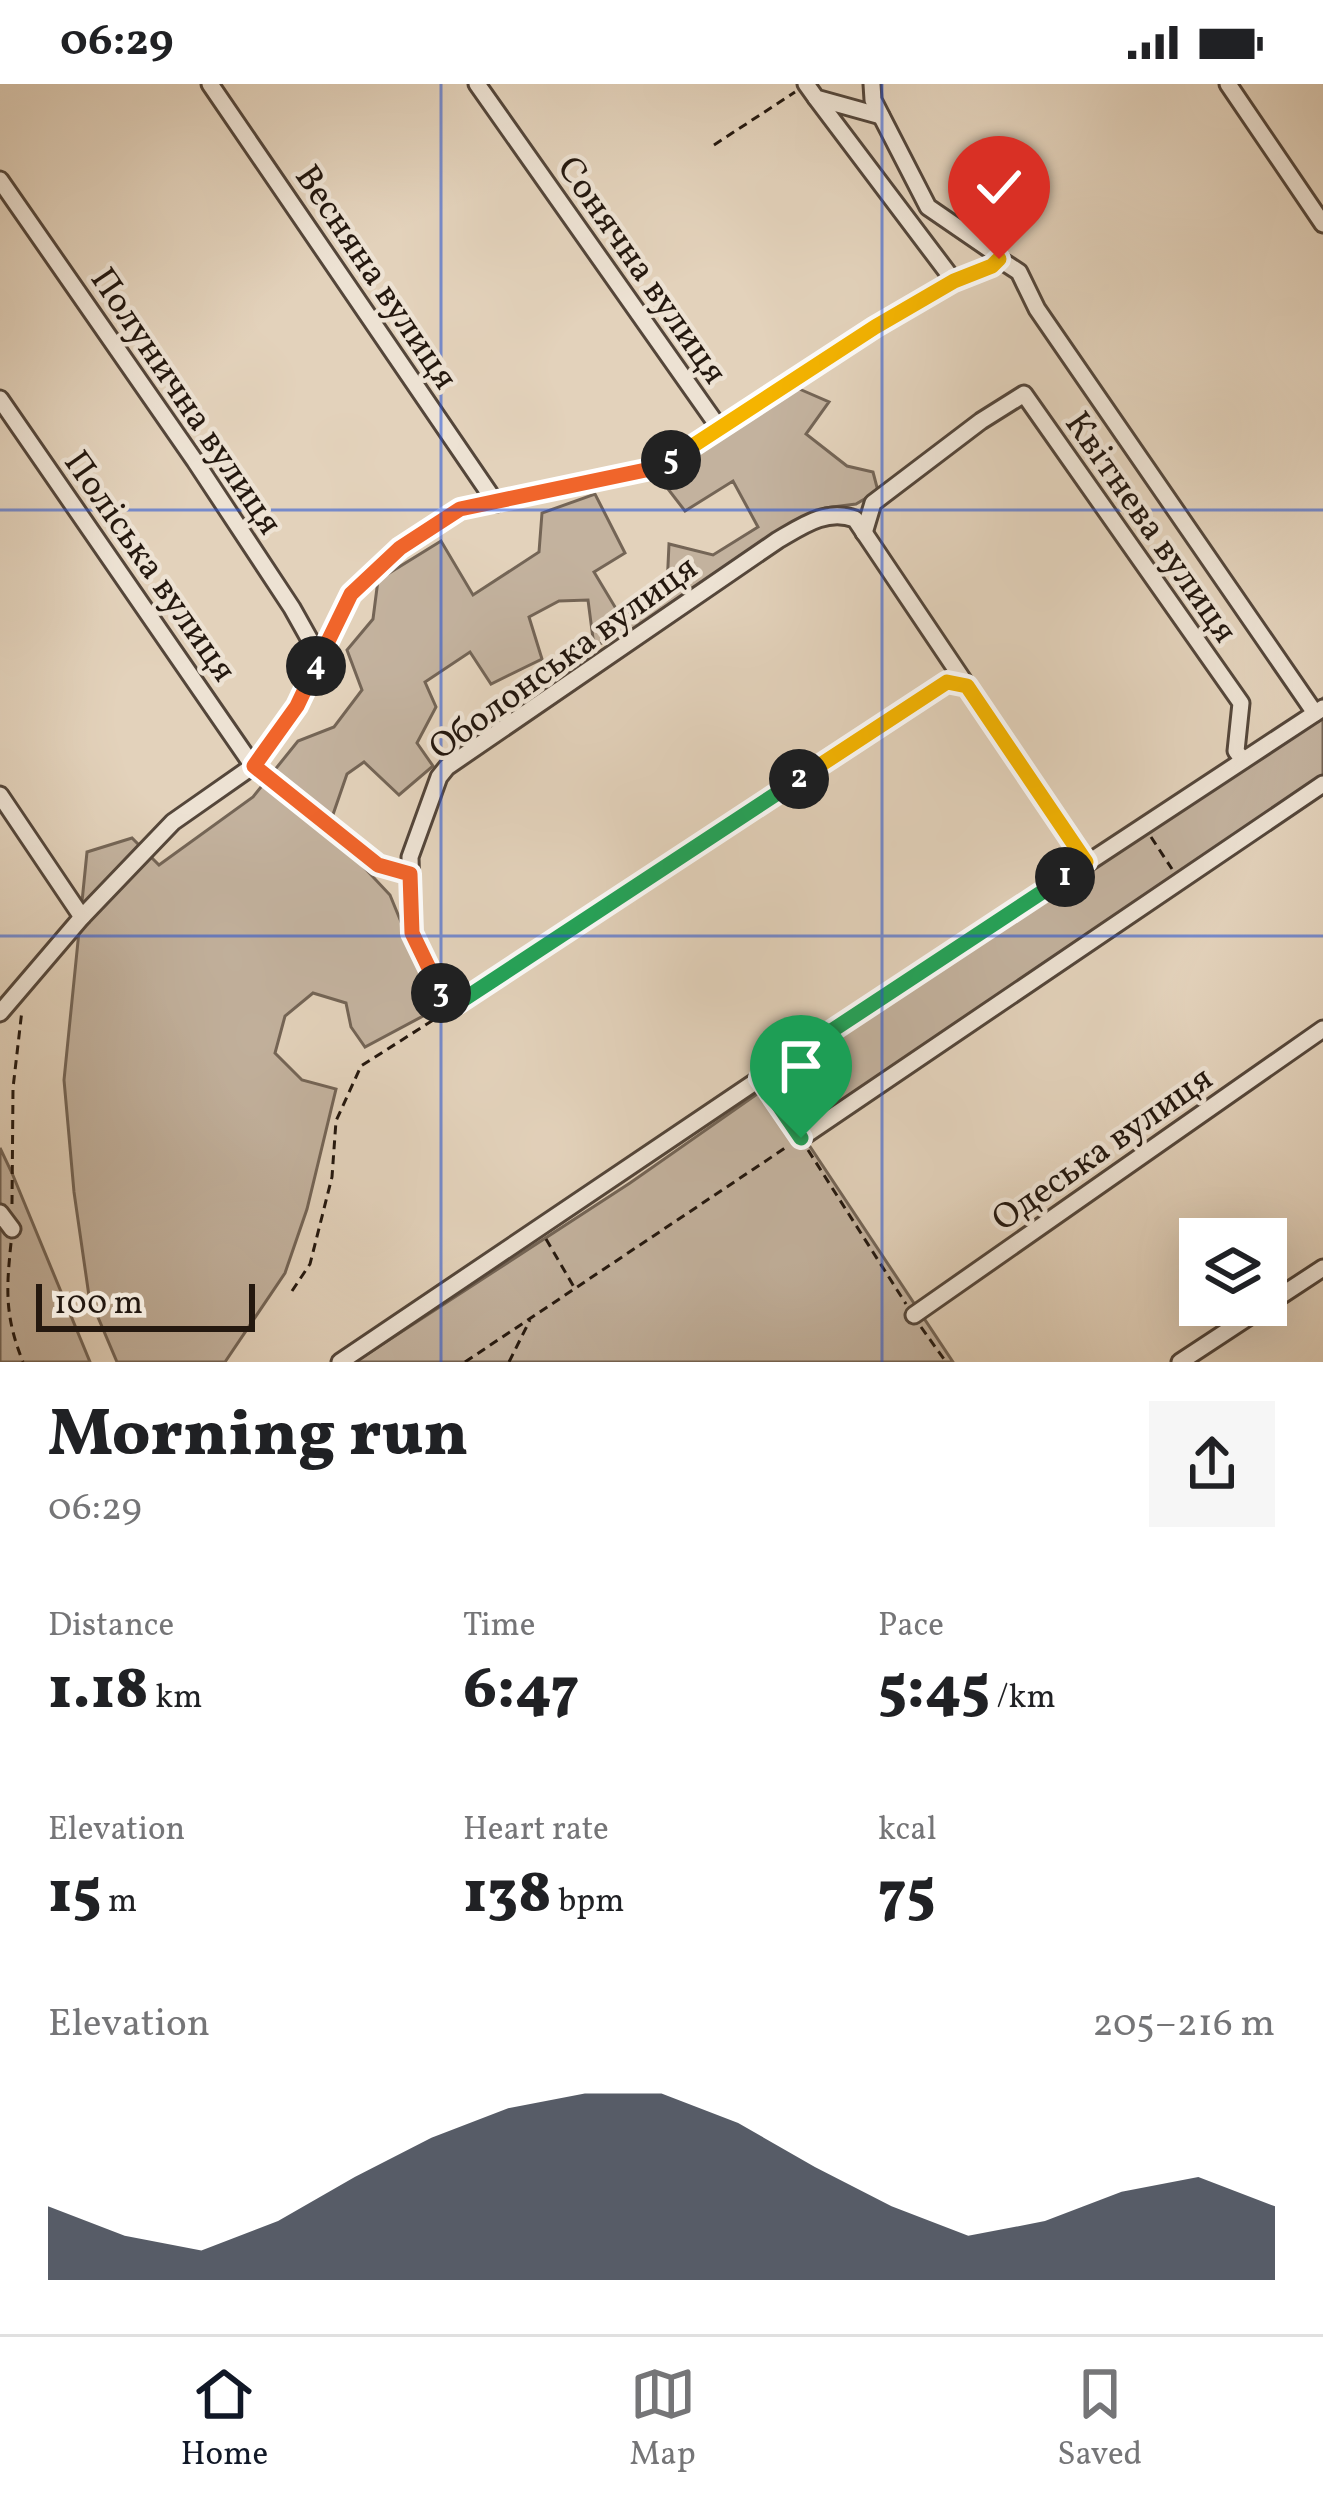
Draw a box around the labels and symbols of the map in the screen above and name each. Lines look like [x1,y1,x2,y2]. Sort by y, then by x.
pin [948,136,1050,259]
street label: Сонячна вулиця [544,147,738,395]
street label: Весняна вулиця [281,156,468,400]
street label: Полунична вулиця [77,259,293,546]
street label: Квітнева вулиця [1051,403,1248,654]
pin: 5 [641,430,701,490]
street label: Поліська вулиця [50,442,247,693]
street label: Оболонська вулиця [420,545,709,774]
pin: 4 [286,636,346,696]
pin: 2 [769,749,829,809]
pin: 1 [1035,847,1095,907]
pin: 3 [411,963,471,1023]
pin [750,1015,852,1138]
street label: Одеська вулиця [983,1055,1224,1245]
scale bar [36,1278,255,1331]

